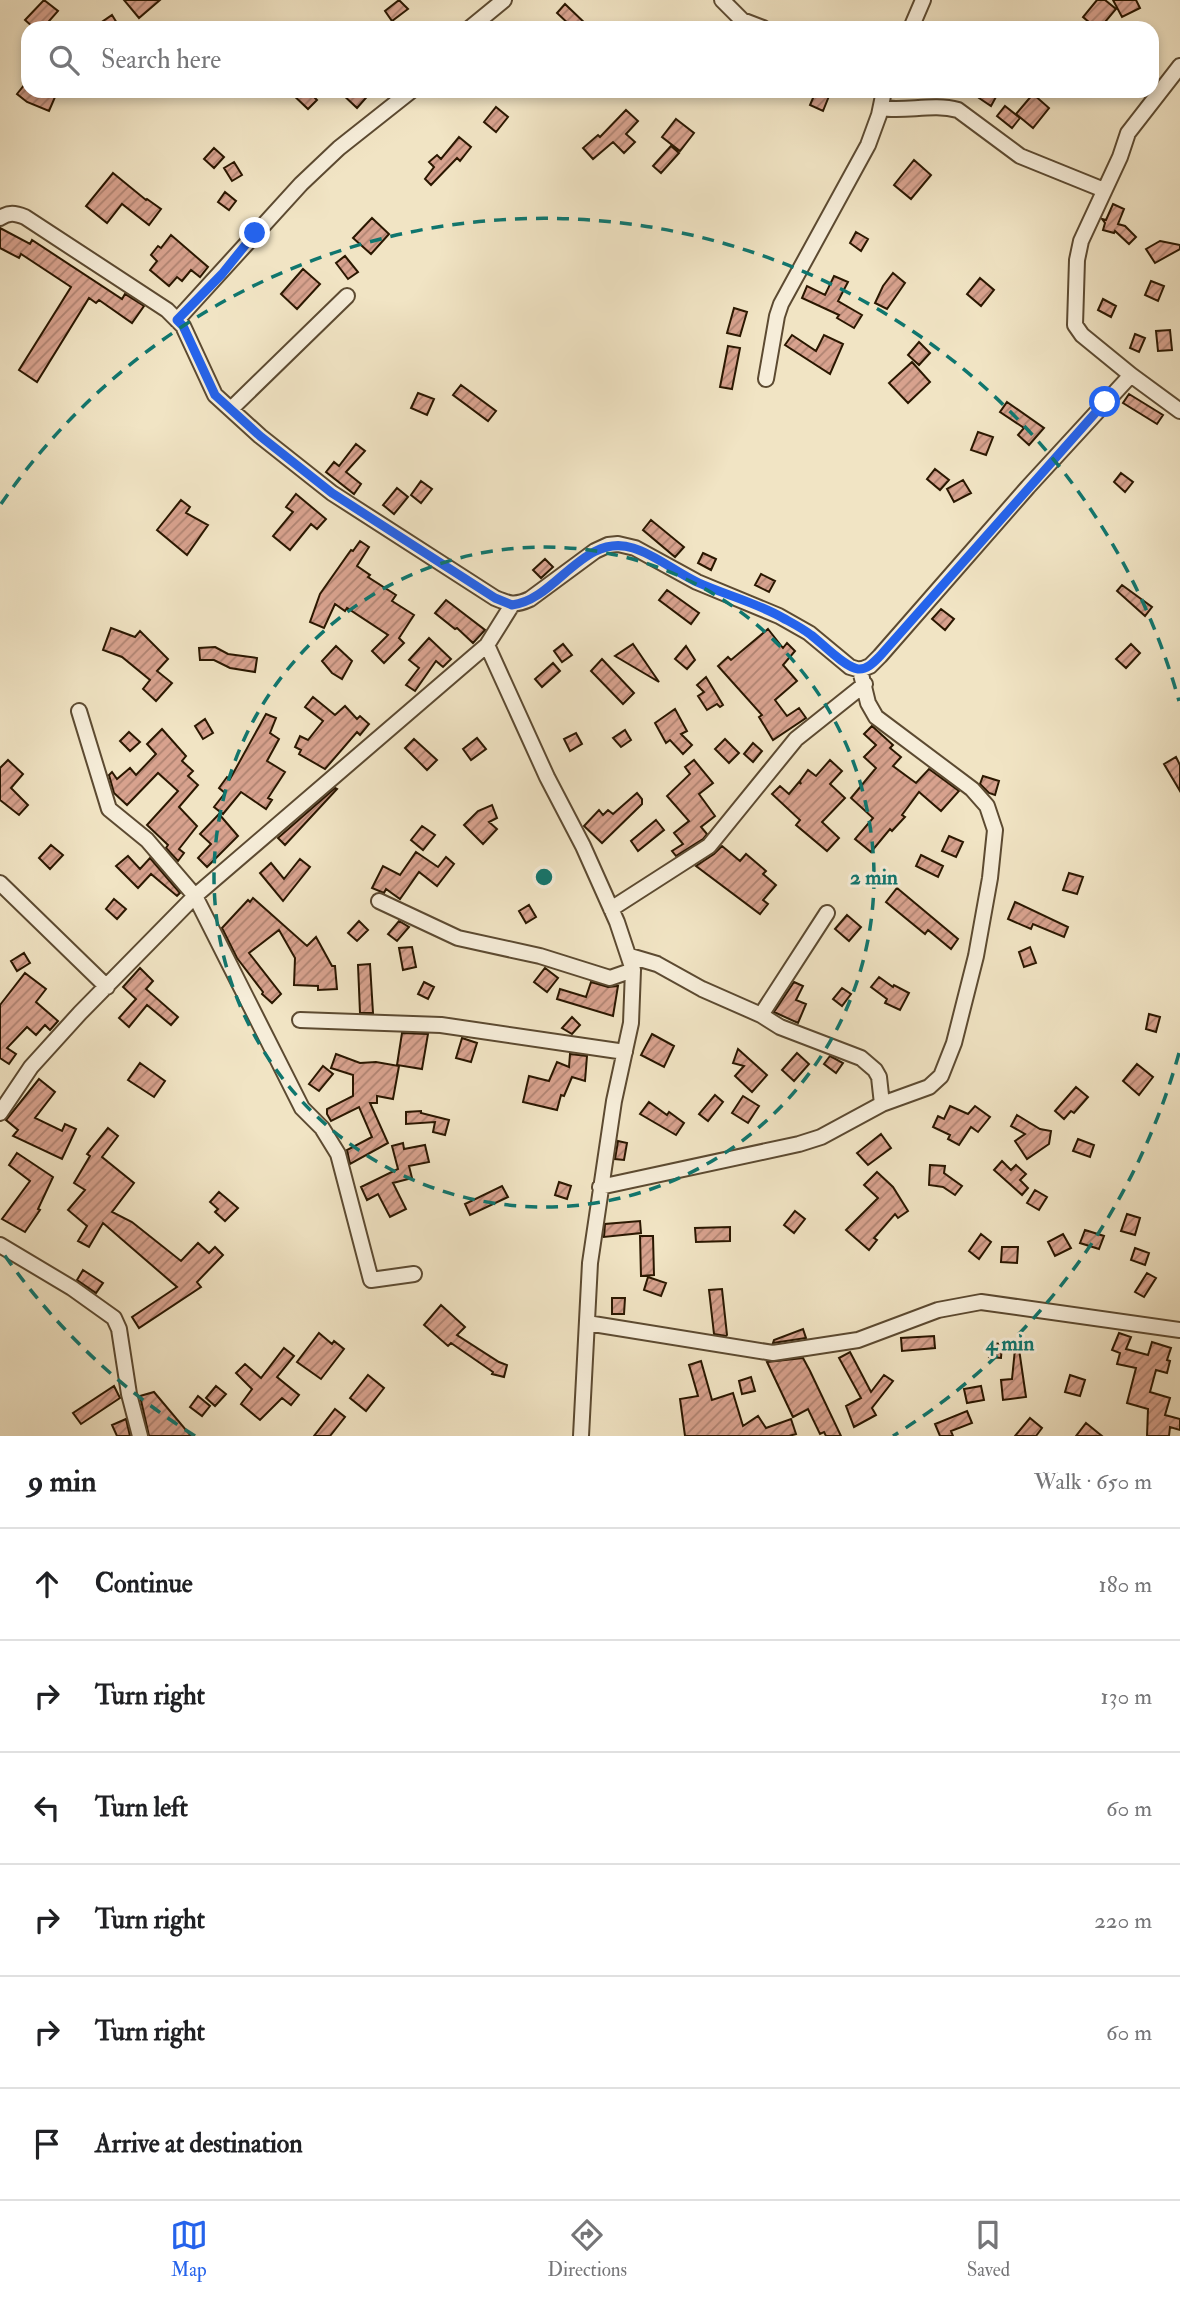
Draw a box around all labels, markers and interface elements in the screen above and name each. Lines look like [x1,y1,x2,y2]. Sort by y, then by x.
search box [21,21,1159,98]
icon: search [45,41,83,79]
text: Search here [101,44,221,76]
route end [239,217,270,248]
route start [1089,386,1120,417]
text: 2 min [850,864,898,891]
centre of rings [532,865,556,889]
text: 4 min [985,1330,1034,1357]
text: 9 min [28,1463,96,1500]
text: Walk · 650 m [1034,1467,1152,1496]
icon: ahead [28,1565,66,1603]
text: Continue [95,1568,193,1600]
text: 180 m [1099,1570,1152,1599]
icon: right [28,1677,66,1715]
text: Turn right [95,1680,205,1712]
text: 130 m [1100,1682,1152,1711]
icon: left [28,1789,66,1827]
text: Turn left [95,1792,188,1824]
text: 60 m [1106,1794,1152,1823]
icon: right [28,1901,66,1939]
text: Turn right [95,1904,205,1936]
text: 220 m [1094,1906,1152,1935]
icon: right [28,2013,66,2051]
text: Turn right [95,2016,205,2048]
text: 60 m [1106,2018,1152,2047]
icon: arrive [28,2125,66,2163]
text: Arrive at destination [95,2128,303,2160]
tab: Map [170,2216,208,2282]
tab: Directions [547,2216,627,2282]
tab: Saved [967,2216,1010,2282]

